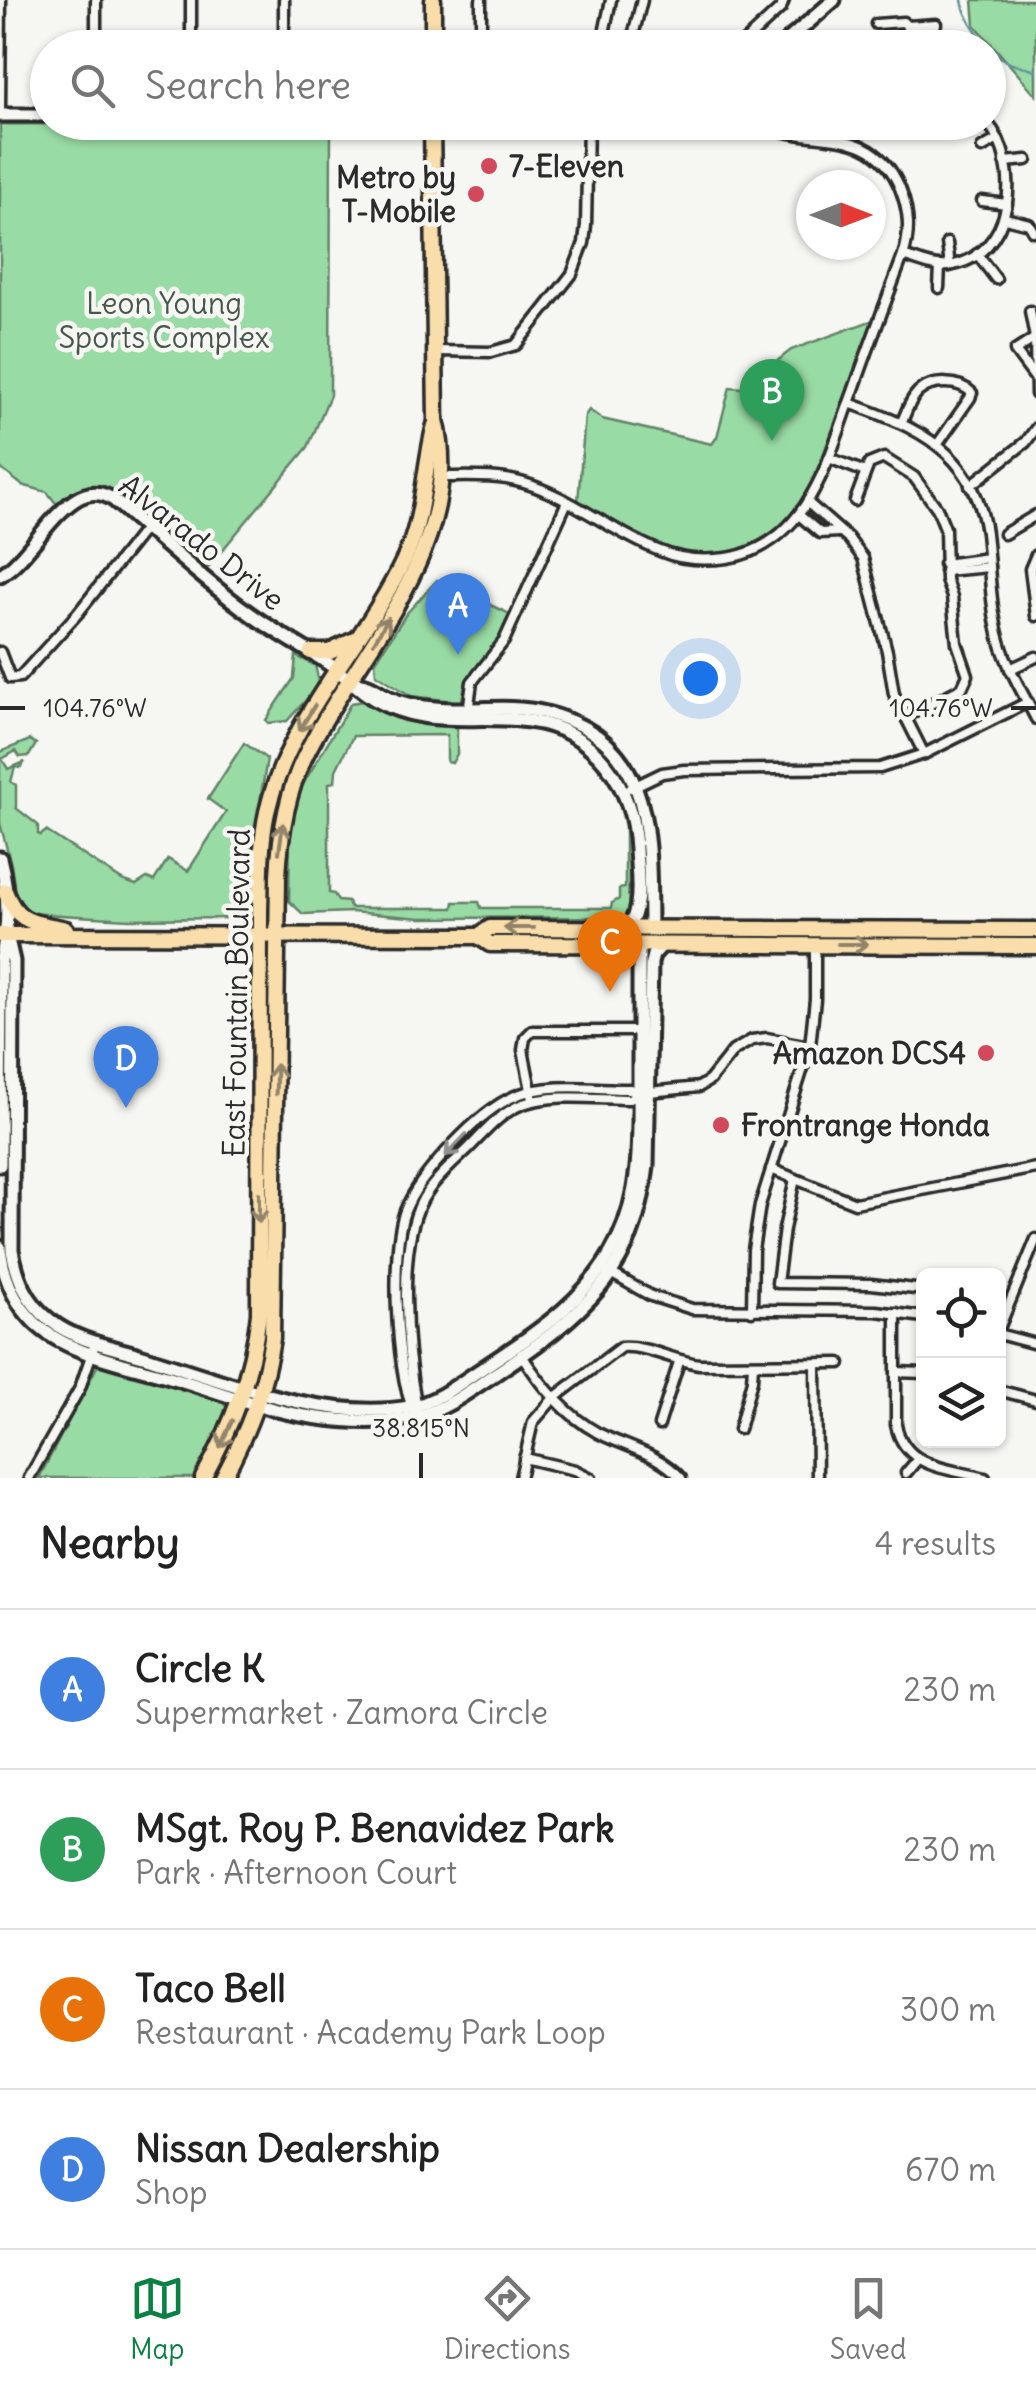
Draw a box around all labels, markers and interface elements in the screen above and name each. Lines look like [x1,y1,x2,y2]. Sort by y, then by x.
search box [30,30,1006,140]
icon: search [65,58,120,113]
text: Search here [145,62,351,109]
place label: 7-Eleven [509,147,624,185]
marker: 7-Eleven [478,155,500,177]
place label: Metro by T-Mobile [336,158,456,230]
north arrow [796,170,886,260]
marker: Metro by T-Mobile [465,183,487,205]
park label: Leon Young Sports Complex [58,284,270,356]
pin: B [740,358,804,441]
street label: Alvarado Drive [112,466,292,618]
pin: A [426,572,490,655]
one-way arrow [371,616,391,645]
your location [675,653,726,704]
text: 104.76°W [43,692,147,724]
text: 104.76°W [889,692,993,724]
one-way arrow [297,703,317,732]
one-way arrow [272,823,291,855]
street label: East Fountain Boulevard [214,828,258,1158]
pin: C [578,910,642,992]
one-way arrow [503,918,536,938]
one-way arrow [836,935,868,954]
pin: D [94,1026,158,1108]
place label: Amazon DCS4 [773,1034,966,1072]
marker: Amazon DCS4 [975,1042,997,1064]
one-way arrow [266,1063,286,1096]
place label: Frontrange Honda [741,1106,990,1144]
marker: Frontrange Honda [710,1114,732,1136]
one-way arrow [444,1132,468,1156]
one-way arrow [250,1192,268,1224]
map controls [916,1268,1006,1448]
button: locate [916,1268,1006,1358]
button: layers [916,1358,1006,1448]
text: 38.815°N [372,1412,470,1444]
one-way arrow [216,1418,234,1449]
text: Nearby [40,1517,179,1569]
text: 4 results [875,1523,996,1564]
text: Circle K [135,1645,265,1692]
text: A [62,1669,83,1710]
text: 230 m [904,1669,996,1710]
text: Supermarket · Zamora Circle [135,1692,548,1733]
text: MSgt. Roy P. Benavidez Park [135,1805,614,1852]
text: B [62,1829,83,1870]
text: 230 m [904,1829,996,1870]
text: Park · Afternoon Court [135,1852,457,1893]
text: Taco Bell [135,1965,286,2012]
text: C [62,1989,83,2030]
text: 300 m [900,1989,996,2030]
text: Restaurant · Academy Park Loop [135,2012,606,2053]
text: Nissan Dealership [135,2125,440,2172]
text: D [61,2149,84,2190]
text: 670 m [905,2149,996,2190]
text: Shop [135,2172,207,2213]
tab: Map [130,2271,185,2367]
tab: Directions [444,2271,570,2367]
tab: Saved [830,2271,906,2367]

